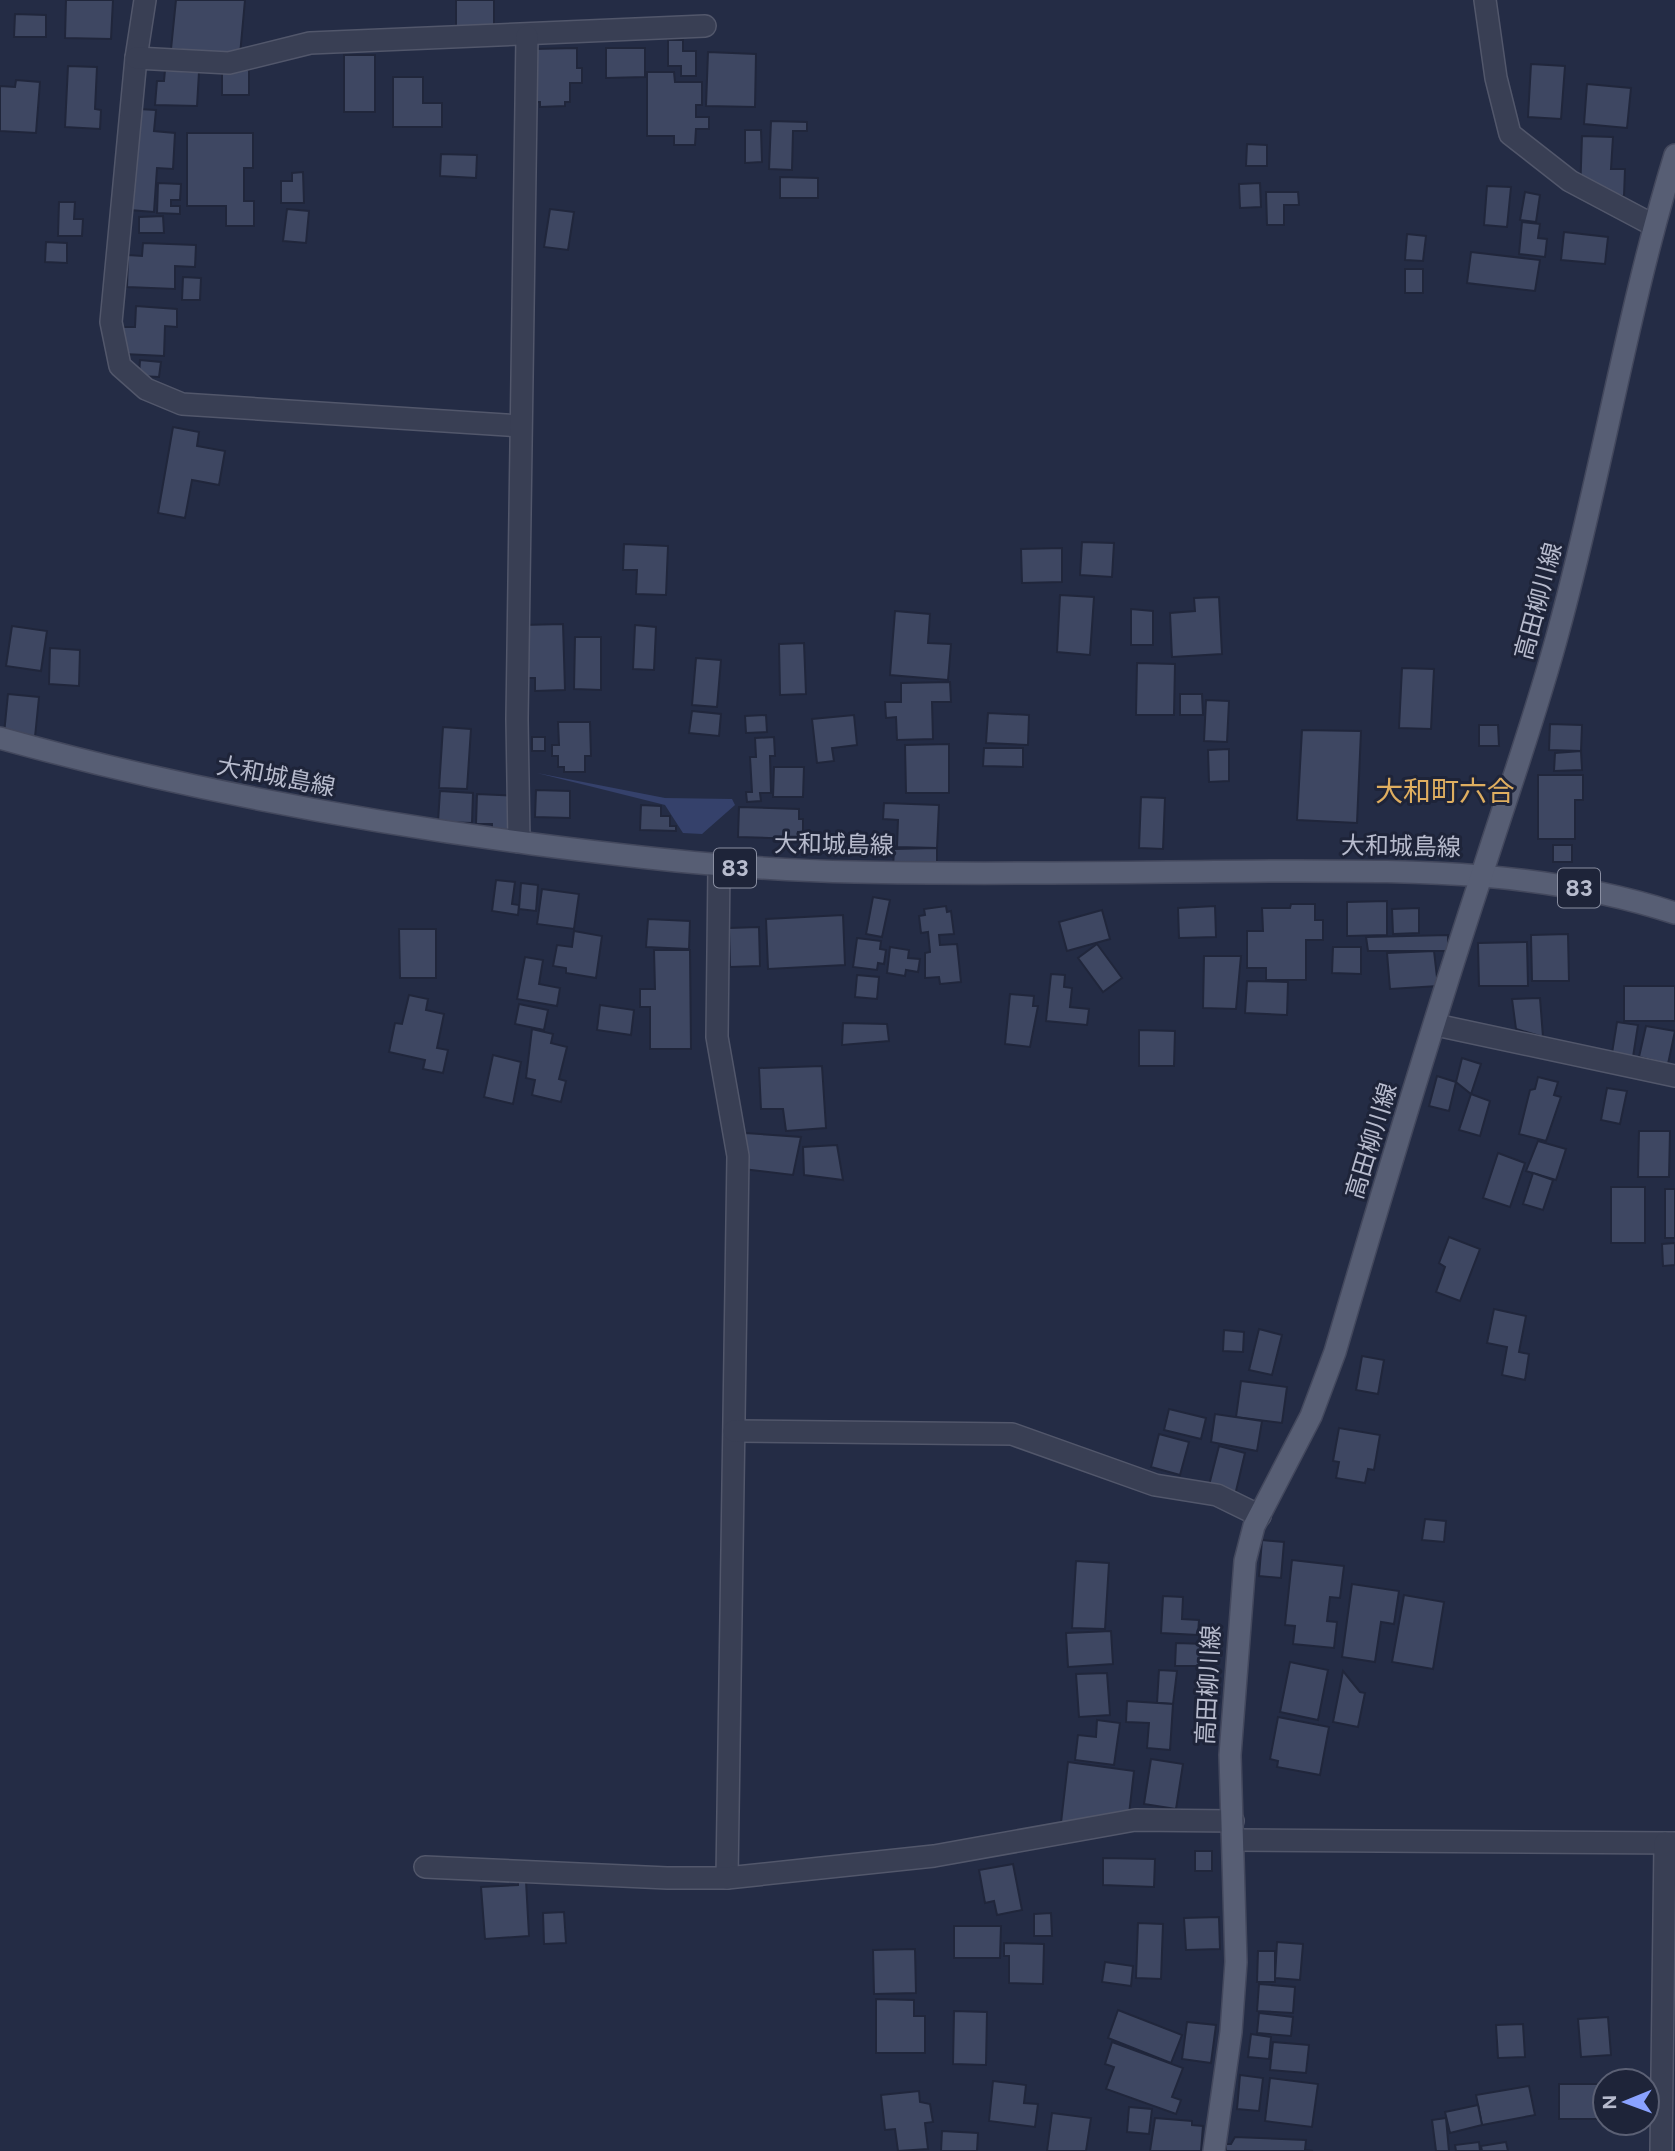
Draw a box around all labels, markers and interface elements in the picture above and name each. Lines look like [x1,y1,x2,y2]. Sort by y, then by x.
street label: 高田柳川線 [1508,539,1568,663]
street label: 大和城島線 [214,750,338,802]
district label: 大和町六合 [1375,774,1515,808]
street label: 大和城島線 [774,828,894,860]
street label: 大和城島線 [1341,830,1461,862]
road number: 83 [714,848,756,888]
road number: 83 [1558,868,1600,908]
street label: 高田柳川線 [1340,1079,1402,1203]
street label: 高田柳川線 [1190,1624,1226,1746]
north arrow [1591,2067,1661,2137]
text: N [1598,2095,1621,2110]

